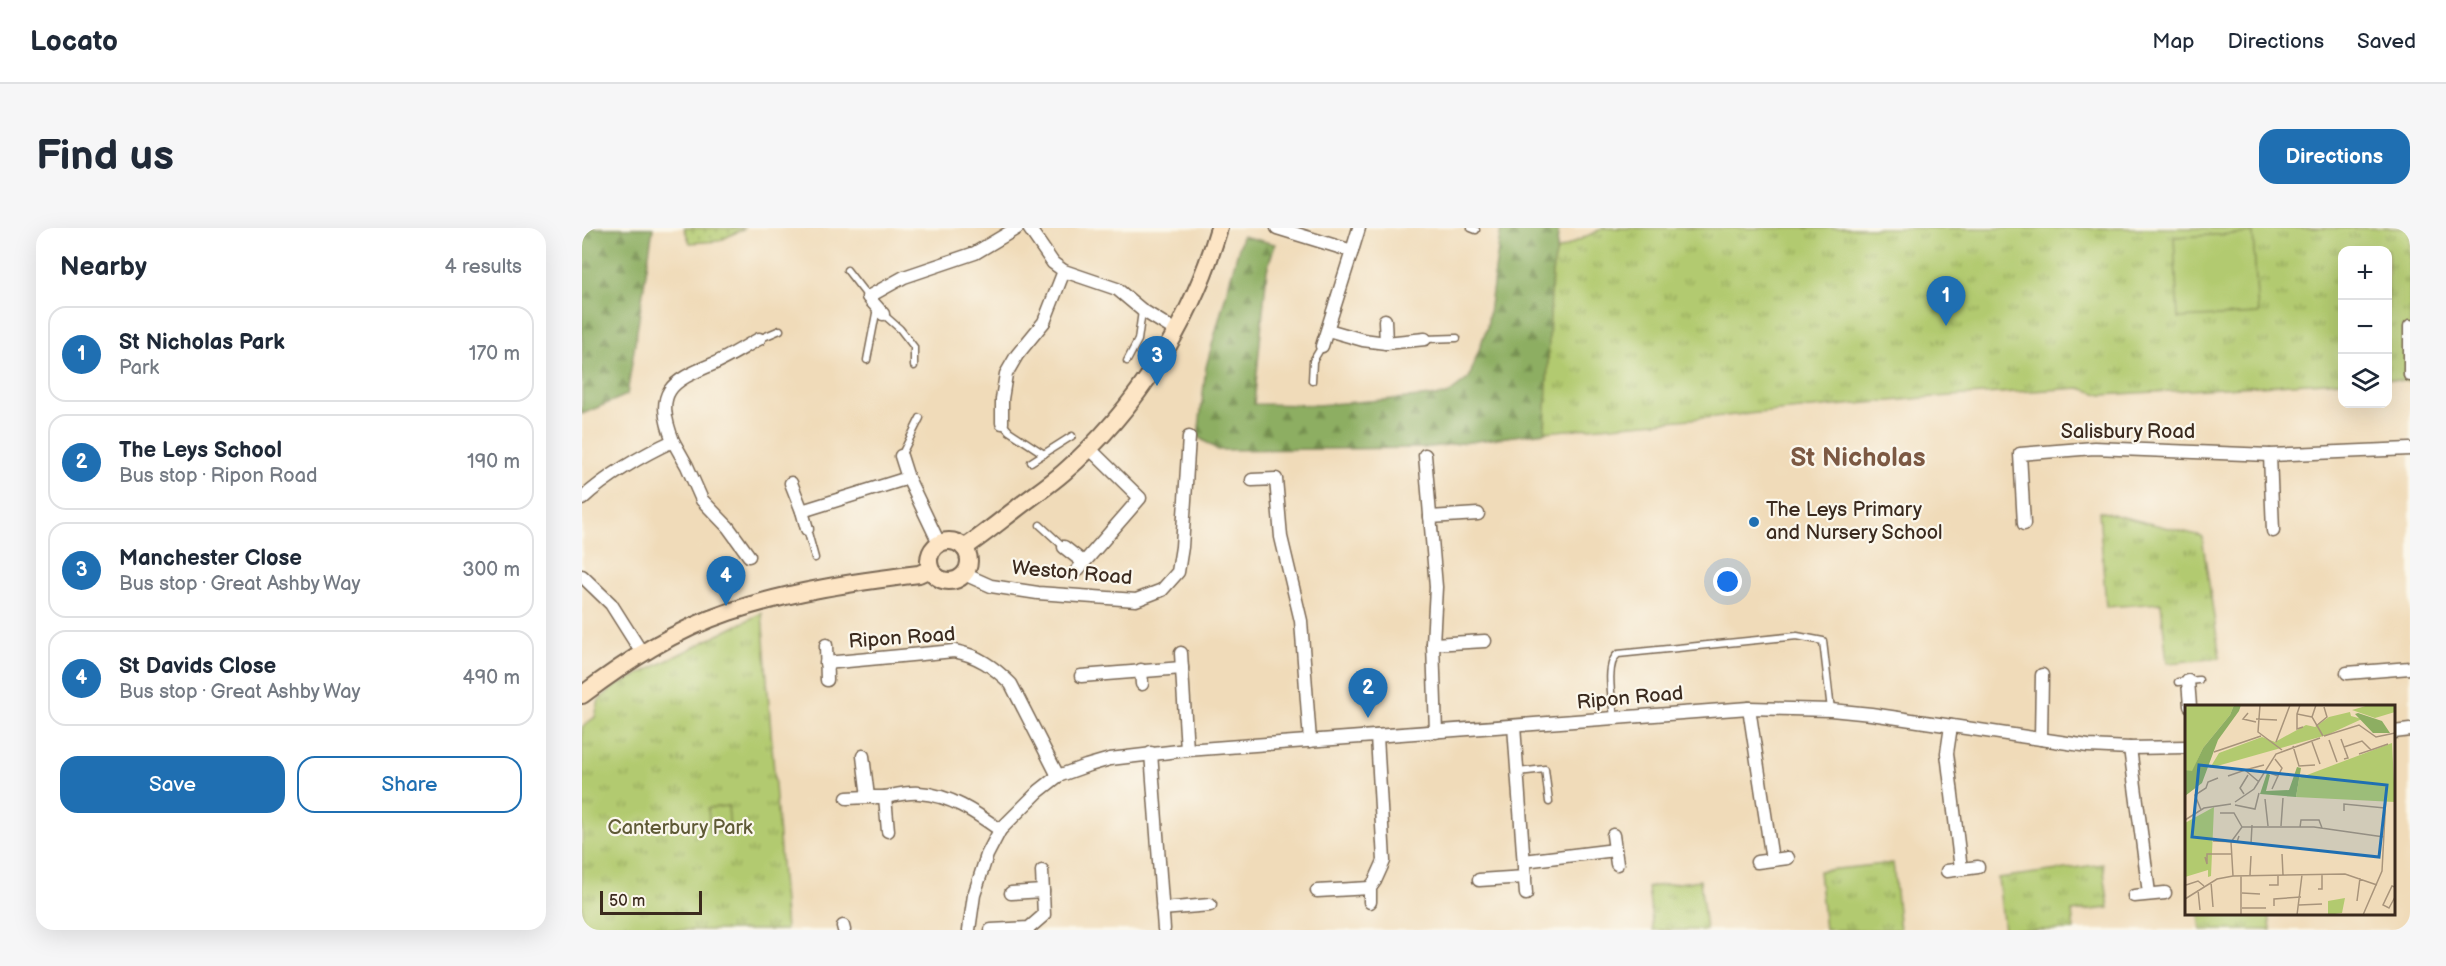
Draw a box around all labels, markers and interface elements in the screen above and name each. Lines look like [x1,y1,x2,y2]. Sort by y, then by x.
text: Locato [30,25,118,58]
text: Map [2152,29,2195,54]
text: Directions [2228,29,2324,54]
text: Saved [2357,29,2416,54]
button: Directions [2259,129,2410,184]
text: Find us [36,131,174,182]
map controls [2338,246,2392,408]
button: + [2338,246,2392,300]
text: Nearby [60,252,147,283]
text: 4 results [444,255,522,279]
pin: 1 [1926,276,1966,326]
button: − [2338,300,2392,354]
text: St Nicholas Park [119,329,285,356]
pin: 3 [1138,336,1176,386]
text: 1 [77,342,86,366]
text: 170 m [469,342,520,366]
button: layers [2338,354,2392,408]
text: Park [119,356,159,380]
street label: Salisbury Road [2061,420,2195,444]
text: The Leys School [119,437,282,464]
district label: St Nicholas [1791,443,1926,474]
text: 2 [76,450,87,474]
text: 190 m [467,450,520,474]
text: Bus stop · Ripon Road [119,464,317,488]
place label: The Leys Primary and Nursery School [1766,498,1943,545]
marker: The Leys Primary and Nursery School [1747,515,1761,529]
text: Manchester Close [119,545,302,572]
pin: 4 [706,556,746,606]
street label: Weston Road [1011,556,1133,590]
text: 3 [76,558,87,582]
text: 300 m [462,558,520,582]
your location [1713,567,1742,596]
text: Bus stop · Great Ashby Way [119,572,361,596]
street label: Ripon Road [848,622,956,654]
text: St Davids Close [119,653,276,680]
text: 4 [76,666,87,690]
text: 490 m [463,666,520,690]
pin: 2 [1348,668,1388,718]
text: Bus stop · Great Ashby Way [119,680,361,704]
street label: Ripon Road [1576,681,1684,715]
inset map [2185,705,2395,915]
button: Save [60,756,285,813]
button: Share [297,756,522,813]
park label: Canterbury Park [607,816,753,840]
scale bar [600,888,702,916]
text: 50 m [609,892,645,911]

